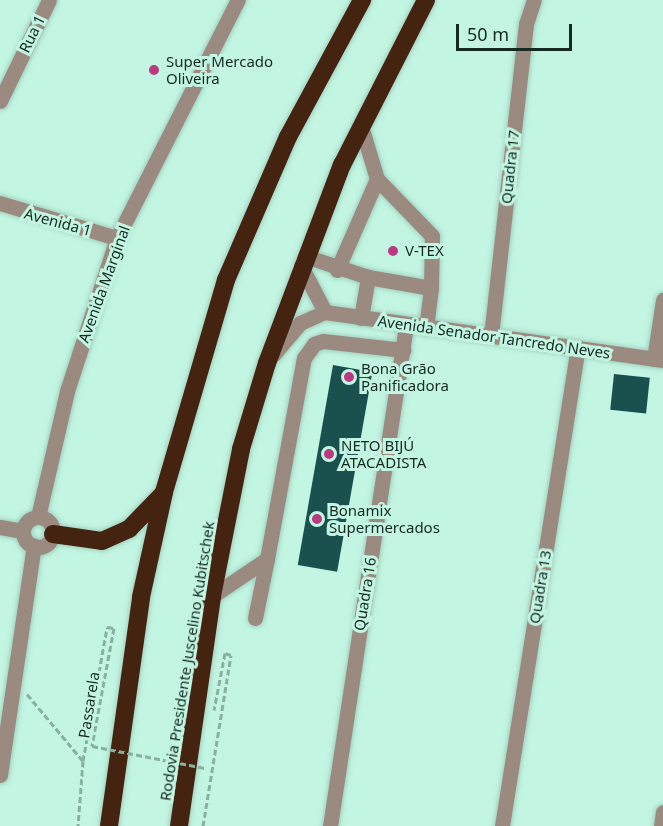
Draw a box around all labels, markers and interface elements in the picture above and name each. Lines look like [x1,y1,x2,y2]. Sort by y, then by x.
street label: Rua 1 [15,12,49,56]
scale bar [459,12,574,50]
text: 50 m [467,22,509,46]
place label: Super Mercado Oliveira [166,52,273,87]
marker: Super Mercado Oliveira [147,63,161,77]
street label: Quadra 17 [497,129,523,205]
street label: Avenida 1 [22,204,94,240]
street label: Avenida Marginal [74,223,134,345]
place label: V-TEX [405,242,444,260]
marker: V-TEX [386,244,400,258]
street label: Avenida Senador Tancredo Neves [377,312,611,362]
place label: Bona Grão Panificadora [361,359,449,394]
marker: Bona Grão Panificadora [342,370,356,384]
place label: NETO BIJÚ ATACADISTA [341,436,426,471]
marker: NETO BIJÚ ATACADISTA [322,447,336,461]
place label: Bonamix Supermercados [329,501,440,536]
marker: Bonamix Supermercados [310,512,324,526]
street label: Rodovia Presidente Juscelino Kubitschek [156,520,218,802]
street label: Quadra 13 [525,549,555,625]
street label: Quadra 16 [350,556,380,632]
street label: Passarela [75,671,103,739]

